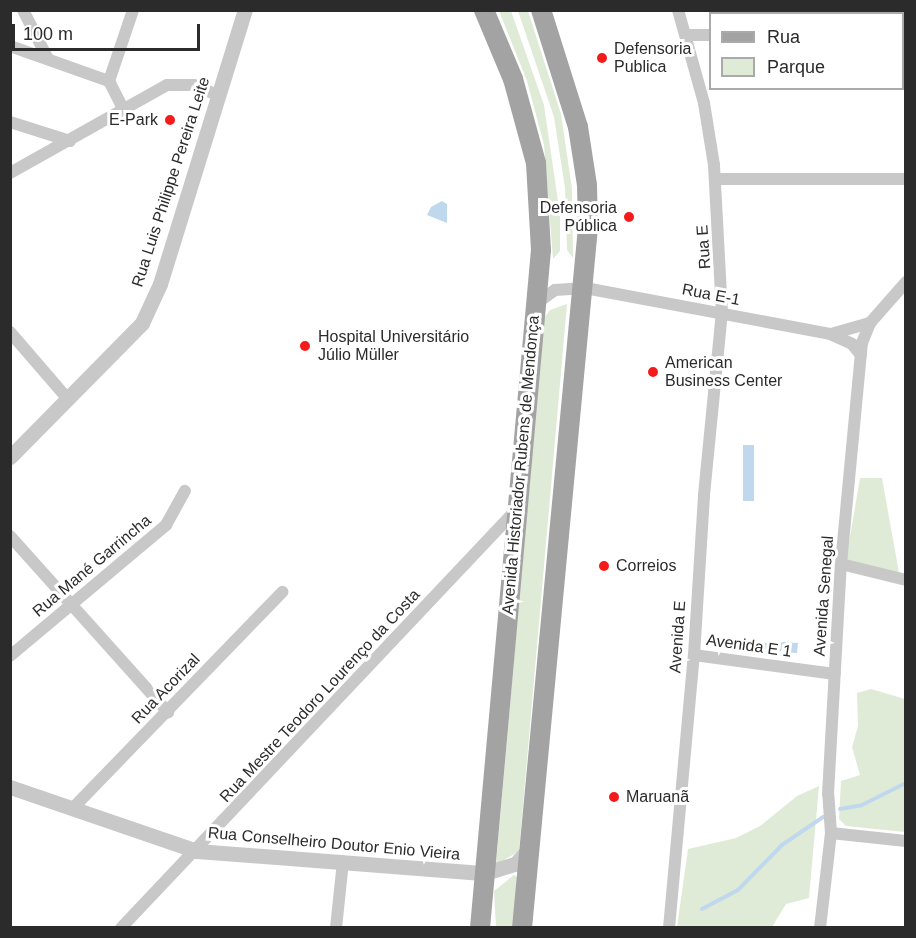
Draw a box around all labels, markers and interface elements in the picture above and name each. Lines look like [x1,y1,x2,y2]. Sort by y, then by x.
scale bar [15,12,202,50]
legend [709,12,904,90]
text: 100 m [23,24,73,44]
text: Rua [767,27,800,47]
place label: Defensoria Publica [614,39,691,77]
marker: Defensoria Publica [595,51,609,65]
text: Parque [767,57,825,77]
street label: Rua Luis Philippe Pereira Leite [128,75,214,289]
place label: E-Park [109,110,158,130]
marker: E-Park [163,113,177,127]
place label: Defensoria Pública [540,198,617,236]
marker: Defensoria Pública [622,210,636,224]
street label: Rua E [693,224,715,270]
street label: Rua E-1 [680,280,742,310]
street label: Avenida Historiador Rubens de Mendonça [498,315,544,615]
place label: Hospital Universitário Júlio Müller [318,327,469,365]
marker: Hospital Universitário Júlio Müller [296,337,314,355]
place label: American Business Center [665,353,782,391]
marker: American Business Center [646,365,660,379]
street label: Rua Mané Garrincha [29,511,155,621]
street label: Avenida Senegal [810,535,838,657]
place label: Correios [616,556,676,576]
marker: Correios [597,559,611,573]
street label: Rua Mestre Teodoro Lourenço da Costa [216,585,424,807]
street label: Avenida E [666,600,690,674]
street label: Avenida E 1 [705,631,793,661]
street label: Rua Acorizal [128,650,204,728]
place label: Maruanã [626,787,689,807]
marker: Maruanã [607,790,621,804]
street label: Rua Conselheiro Doutor Enio Vieira [207,823,461,865]

